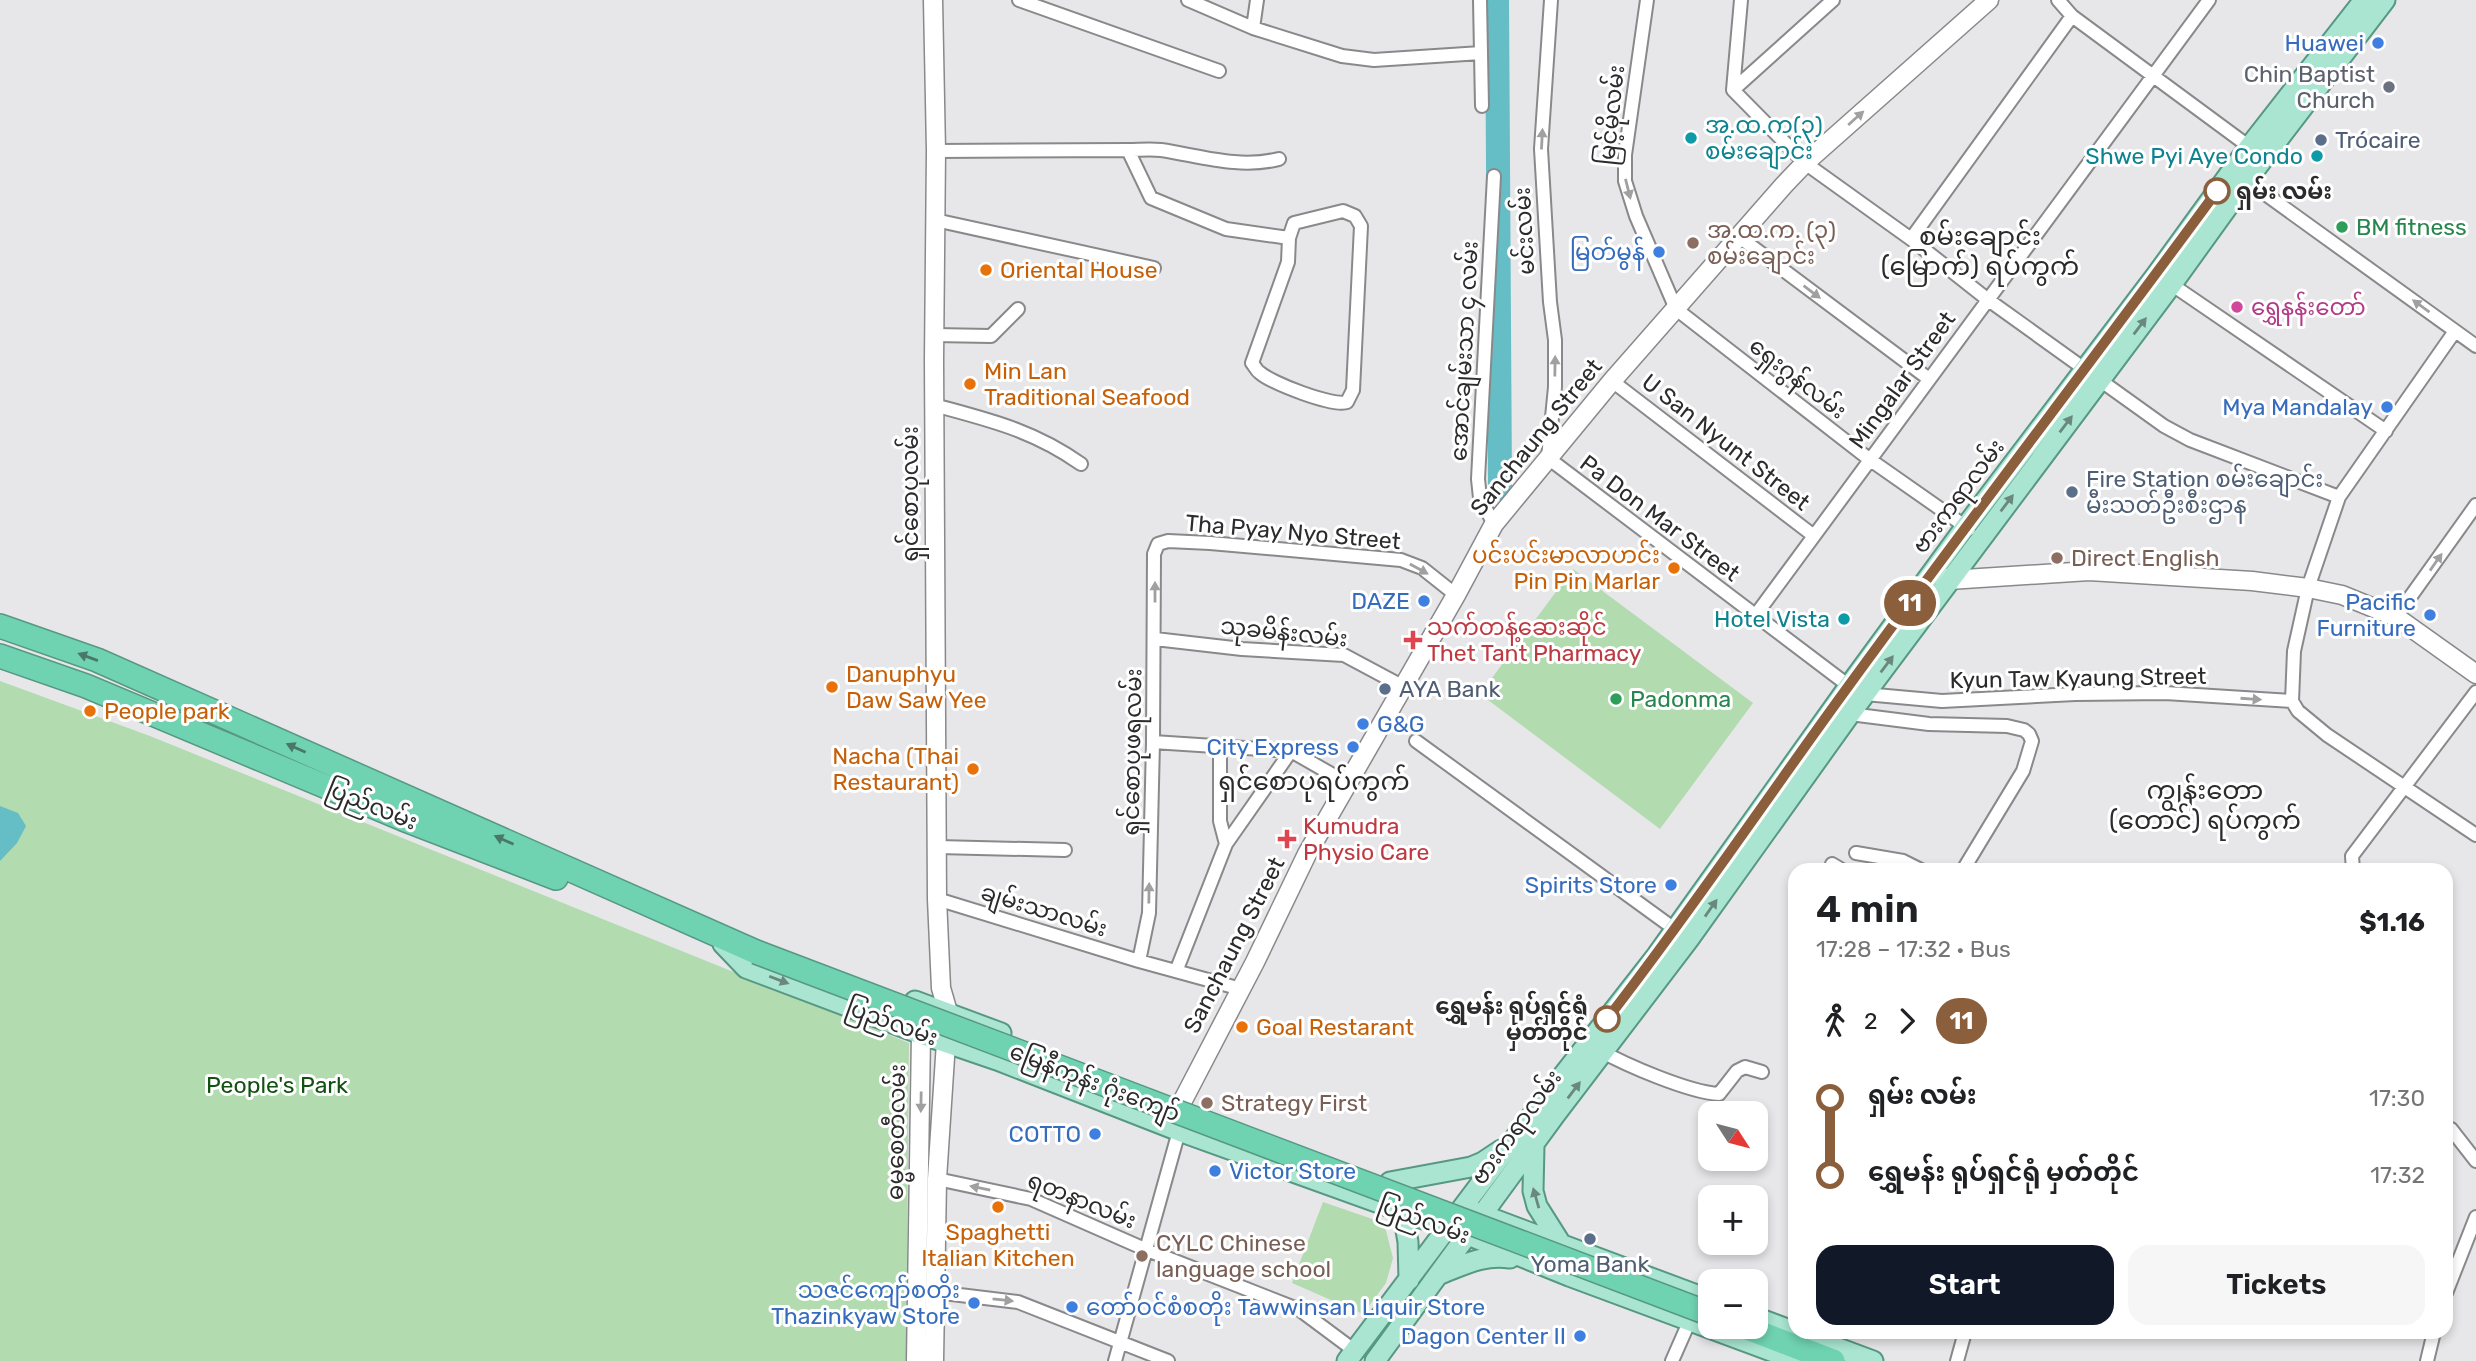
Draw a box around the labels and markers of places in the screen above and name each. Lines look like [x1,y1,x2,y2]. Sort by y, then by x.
place label: Huawei [2285,29,2364,57]
marker: Huawei [2370,35,2386,51]
place label: Chin Baptist Church [2244,60,2375,114]
marker: Chin Baptist Church [2381,79,2397,95]
place label: အ.ထ.က(၃) စမ်းချောင်း [1705,111,1823,170]
place label: Trócaire [2335,126,2421,154]
marker: အ.ထ.က(၃) စမ်းချောင်း [1683,130,1699,146]
marker: Trócaire [2313,132,2329,148]
place label: Shwe Pyi Aye Condo [2085,142,2303,170]
marker: Shwe Pyi Aye Condo [2309,148,2325,164]
place label: ရှမ်း လမ်း [2236,175,2332,210]
marker: ရှမ်း လမ်း [2204,178,2230,204]
place label: BM fitness [2356,213,2467,241]
place label: အ.ထ.က. (၃) စမ်းချောင်း [1707,216,1836,275]
marker: BM fitness [2334,219,2350,235]
marker: အ.ထ.က. (၃) စမ်းချောင်း [1685,235,1701,251]
place label: မြတ်မွန် [1570,236,1645,271]
marker: မြတ်မွန် [1651,244,1667,260]
place label: Oriental House [1000,256,1158,284]
marker: Oriental House [978,262,994,278]
place label: ရွှေနန်းတော် [2251,291,2366,326]
marker: ရွှေနန်းတော် [2229,299,2245,315]
place label: Min Lan Traditional Seafood [984,357,1190,411]
marker: Min Lan Traditional Seafood [962,376,978,392]
place label: Mya Mandalay [2222,393,2373,421]
marker: Mya Mandalay [2379,399,2395,415]
place label: Fire Station စမ်းချောင်း မီးသတ်ဦးစီးဌာန [2086,463,2323,524]
marker: Fire Station စမ်းချောင်း မီးသတ်ဦးစီးဌာန [2064,484,2080,500]
place label: ပင်းပင်းမာလာဟင်း Pin Pin Marlar [1472,539,1660,595]
place label: Direct English [2071,544,2220,572]
marker: Direct English [2049,550,2065,566]
marker: ပင်းပင်းမာလာဟင်း Pin Pin Marlar [1666,560,1682,576]
place label: DAZE [1351,587,1410,615]
place label: Pacific Furniture [2316,588,2416,642]
marker: DAZE [1416,593,1432,609]
place label: Hotel Vista [1714,605,1830,633]
marker: Pacific Furniture [2422,607,2438,623]
place label: သက်တန့်ဆေးဆိုင် Thet Tant Pharmacy [1427,611,1642,667]
marker: Hotel Vista [1836,611,1852,627]
marker: သက်တန့်ဆေးဆိုင် Thet Tant Pharmacy [1405,632,1421,648]
place label: Danuphyu Daw Saw Yee [846,660,987,714]
place label: AYA Bank [1399,675,1500,703]
marker: Danuphyu Daw Saw Yee [824,679,840,695]
marker: AYA Bank [1377,681,1393,697]
place label: Padonma [1630,685,1731,713]
marker: Padonma [1608,691,1624,707]
place label: People park [104,697,230,725]
marker: People park [82,703,98,719]
place label: G&G [1377,710,1424,738]
marker: G&G [1355,716,1371,732]
place label: City Express [1207,733,1339,761]
marker: City Express [1345,739,1361,755]
place label: Nacha (Thai Restaurant) [832,742,959,796]
marker: Nacha (Thai Restaurant) [965,761,981,777]
place label: Kumudra Physio Care [1303,812,1429,866]
marker: Kumudra Physio Care [1277,829,1297,849]
place label: Spirits Store [1525,871,1657,899]
marker: Spirits Store [1663,877,1679,893]
place label: ရွှေမန်း ရုပ်ရှင်ရုံ မှတ်တိုင် [1435,990,1588,1051]
marker: ရွှေမန်း ရုပ်ရှင်ရုံ မှတ်တိုင် [1594,1006,1620,1032]
place label: Goal Restarant [1256,1013,1414,1041]
marker: Goal Restarant [1234,1019,1250,1035]
place label: Strategy First [1221,1089,1367,1117]
marker: Strategy First [1199,1095,1215,1111]
place label: COTTO [1009,1120,1081,1148]
marker: COTTO [1087,1126,1103,1142]
place label: Victor Store [1229,1157,1356,1185]
marker: Victor Store [1207,1163,1223,1179]
marker: Spaghetti Italian Kitchen [990,1199,1006,1215]
place label: Spaghetti Italian Kitchen [921,1218,1075,1272]
place label: CYLC Chinese language school [1156,1229,1331,1283]
marker: Yoma Bank [1582,1231,1598,1247]
marker: CYLC Chinese language school [1134,1248,1150,1264]
place label: Yoma Bank [1531,1250,1650,1278]
place label: သဇင်ကျော်စတိုး Thazinkyaw Store [771,1274,960,1330]
place label: တော်ဝင်စံစတိုး Tawwinsan Liquir Store [1086,1291,1485,1326]
marker: သဇင်ကျော်စတိုး Thazinkyaw Store [966,1295,982,1311]
marker: တော်ဝင်စံစတိုး Tawwinsan Liquir Store [1064,1299,1080,1315]
place label: Dagon Center II [1401,1322,1566,1350]
marker: Dagon Center II [1572,1328,1588,1344]

